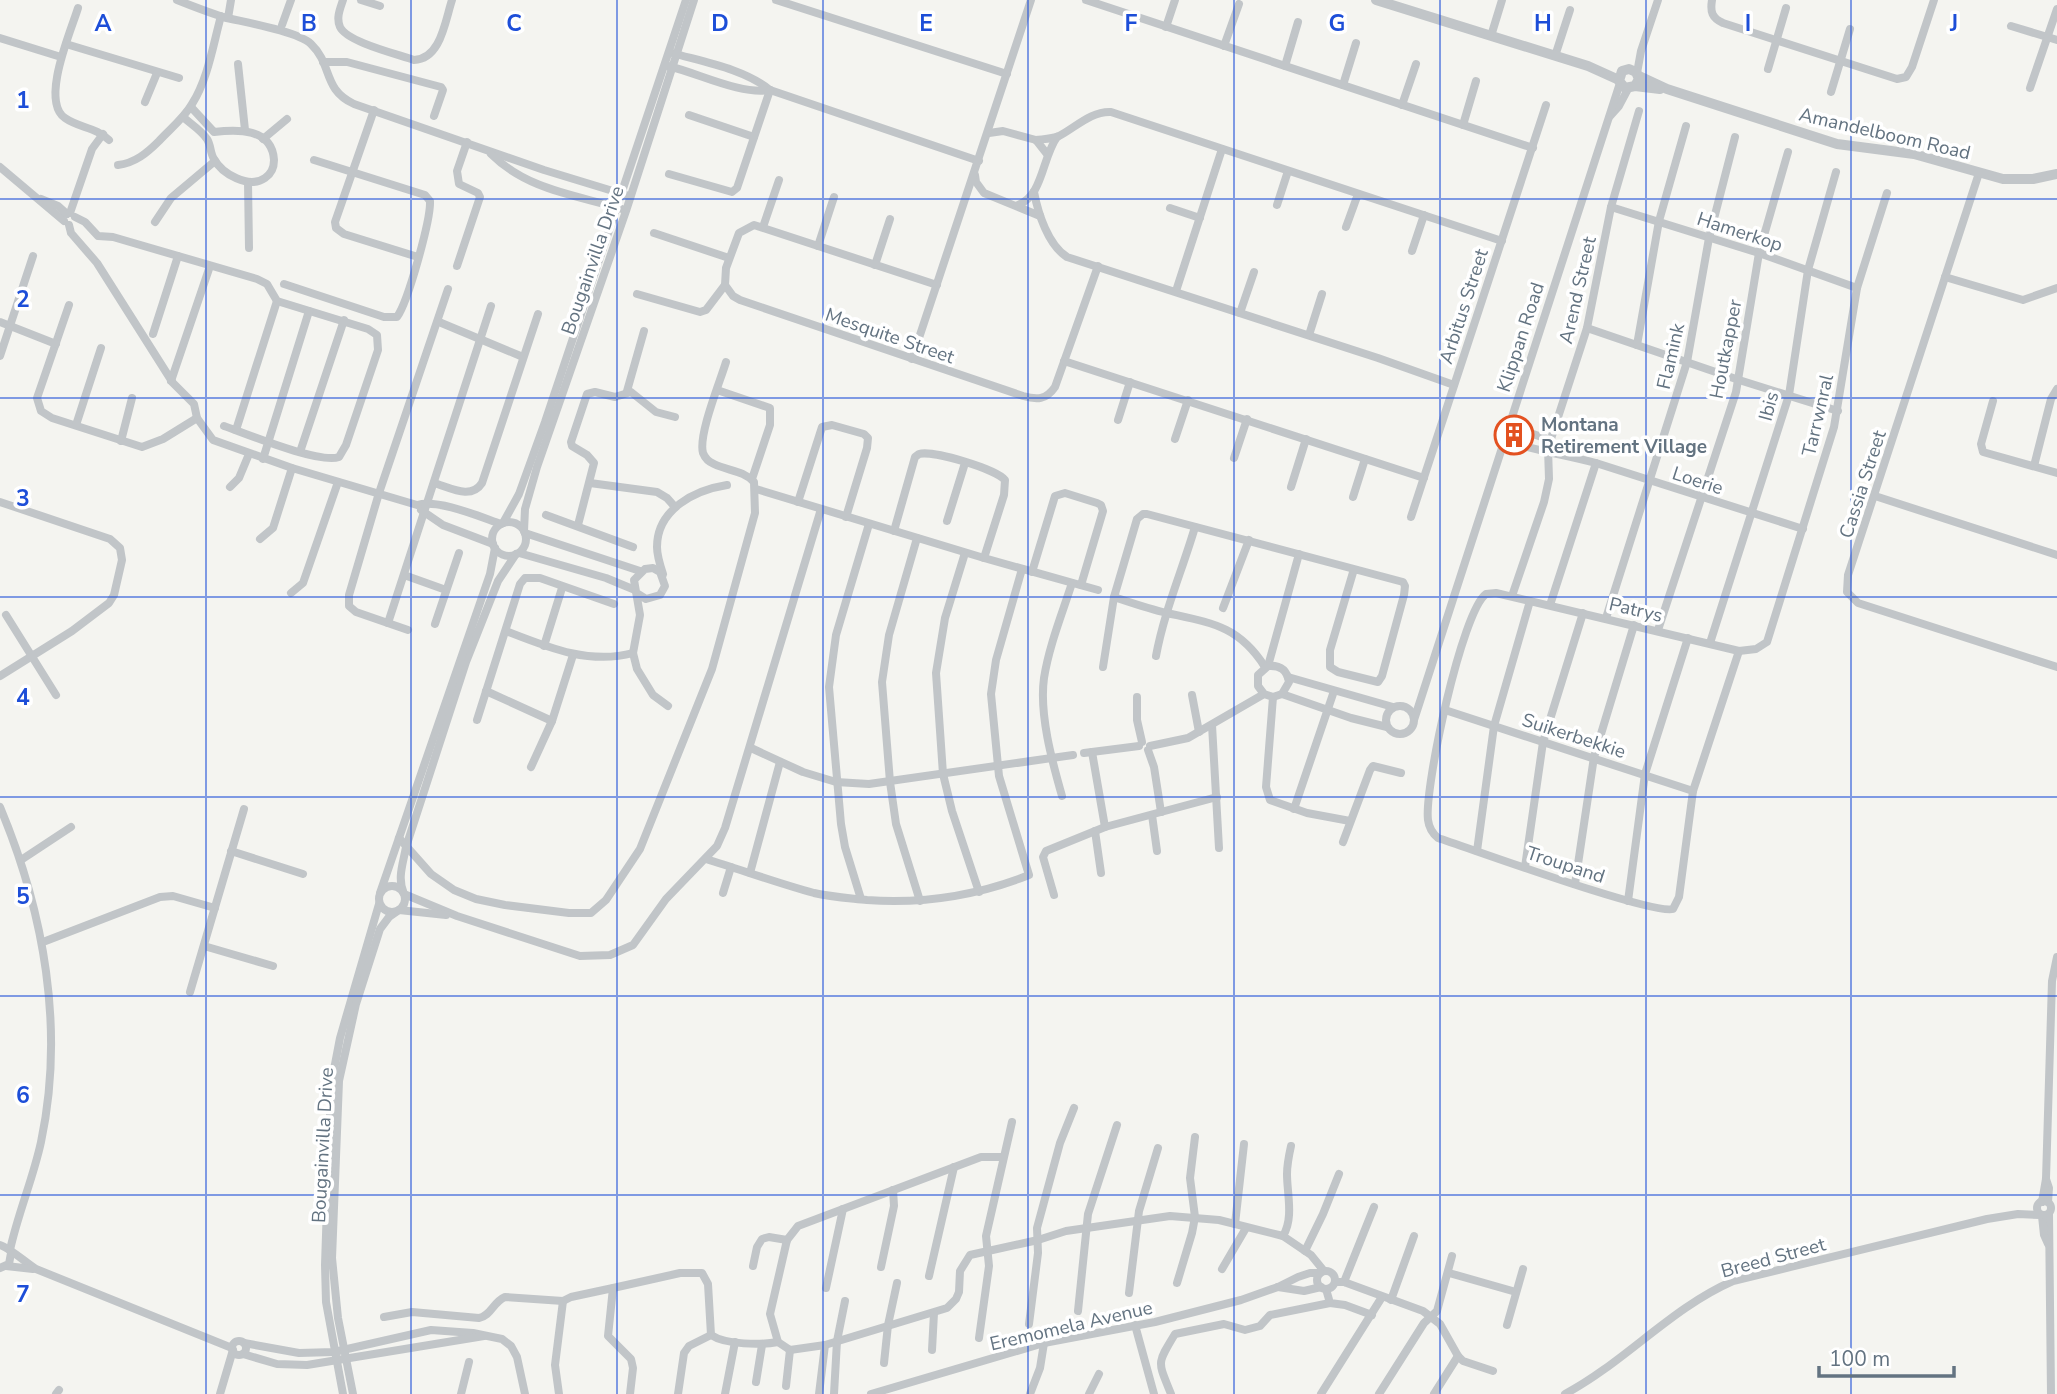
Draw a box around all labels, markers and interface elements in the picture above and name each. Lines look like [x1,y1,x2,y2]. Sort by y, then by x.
text: A [94,8,112,39]
text: B [301,8,317,39]
text: C [506,8,522,39]
text: D [711,8,729,39]
text: E [919,8,933,39]
text: F [1125,8,1138,39]
text: G [1329,8,1345,39]
text: H [1534,8,1552,39]
text: I [1745,8,1751,39]
text: J [1949,8,1958,39]
text: 1 [16,85,30,116]
street label: Amandelboom Road [1796,102,1973,166]
street label: Bougainvilla Drive [555,182,631,338]
street label: Hamerkop [1694,206,1786,258]
street label: Arend Street [1553,234,1603,346]
street label: Arbitus Street [1433,245,1495,367]
street label: Klippan Road [1491,279,1551,396]
text: 2 [16,284,30,315]
street label: Houtkapper [1704,297,1748,401]
street label: Mesquite Street [822,302,958,370]
street label: Flamink [1651,320,1691,392]
street label: Tarrwnral [1796,371,1840,459]
street label: Ibis [1753,389,1785,424]
place label: Montana Retirement Village [1541,412,1707,460]
building icon: Montana Retirement Village [1493,414,1535,456]
street label: Cassia Street [1833,427,1893,542]
street label: Loerie [1669,461,1727,501]
text: 3 [16,483,30,514]
street label: Patrys [1606,591,1665,629]
text: 4 [16,682,30,713]
street label: Suikerbekkie [1518,707,1629,765]
street label: Troupand [1523,840,1608,890]
text: 5 [16,881,30,912]
street label: Bougainvilla Drive [306,1067,340,1224]
text: 6 [16,1080,30,1111]
street label: Breed Street [1718,1231,1829,1284]
text: 7 [16,1279,30,1310]
street label: Eremomela Avenue [987,1295,1155,1357]
scale bar [1819,1334,1954,1378]
text: 100 m [1829,1345,1890,1373]

